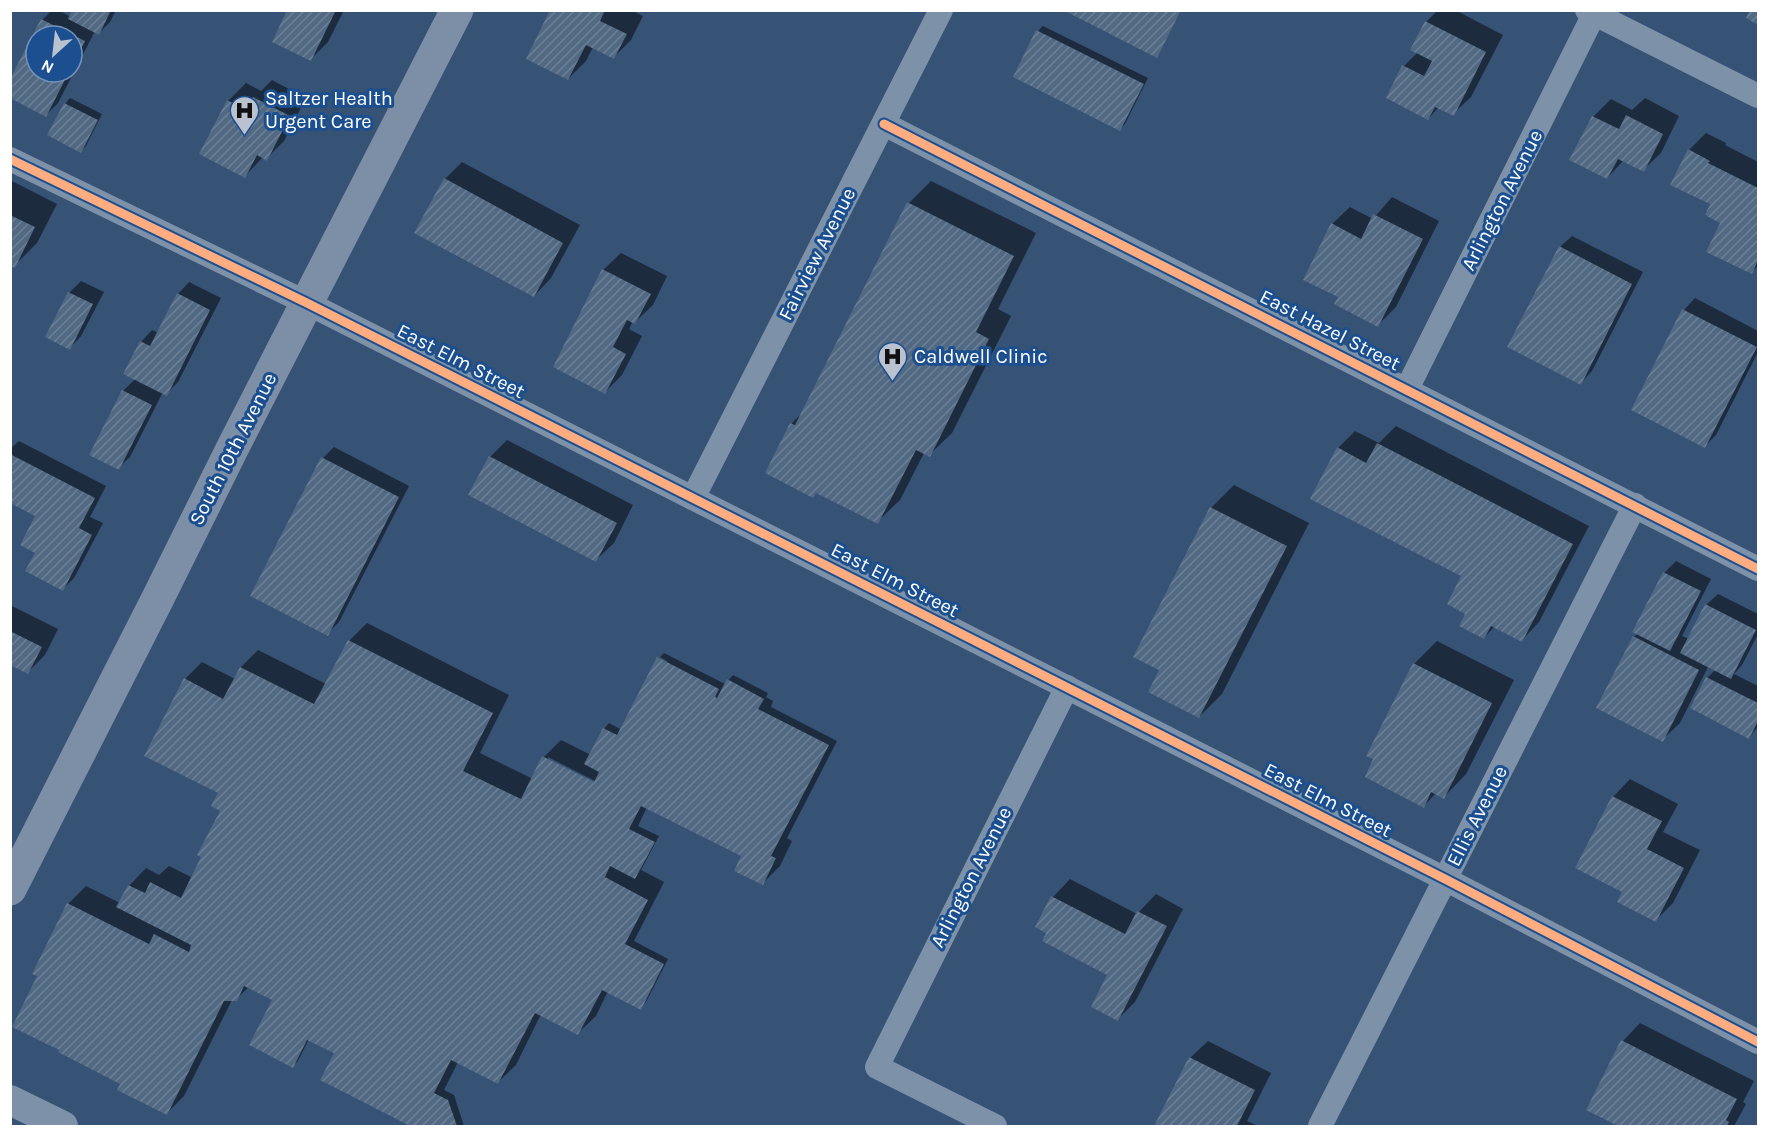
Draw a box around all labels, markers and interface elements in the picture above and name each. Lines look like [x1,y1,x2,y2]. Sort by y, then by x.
north arrow [24,24,84,84]
text: N [38,56,57,78]
place label: Saltzer Health Urgent Care [265,87,393,133]
hospital icon: Saltzer Health Urgent Care [228,94,260,136]
street label: Arlington Avenue [1457,126,1547,274]
street label: Fairview Avenue [774,184,860,324]
street label: East Hazel Street [1256,285,1404,376]
street label: East Elm Street [393,319,529,403]
hospital icon: Caldwell Clinic [877,340,909,382]
place label: Caldwell Clinic [914,345,1048,368]
street label: South 10th Avenue [185,369,281,529]
street label: East Elm Street [827,538,963,622]
street label: East Elm Street [1260,758,1396,842]
street label: Ellis Avenue [1442,762,1512,870]
street label: Arlington Avenue [926,803,1016,951]

